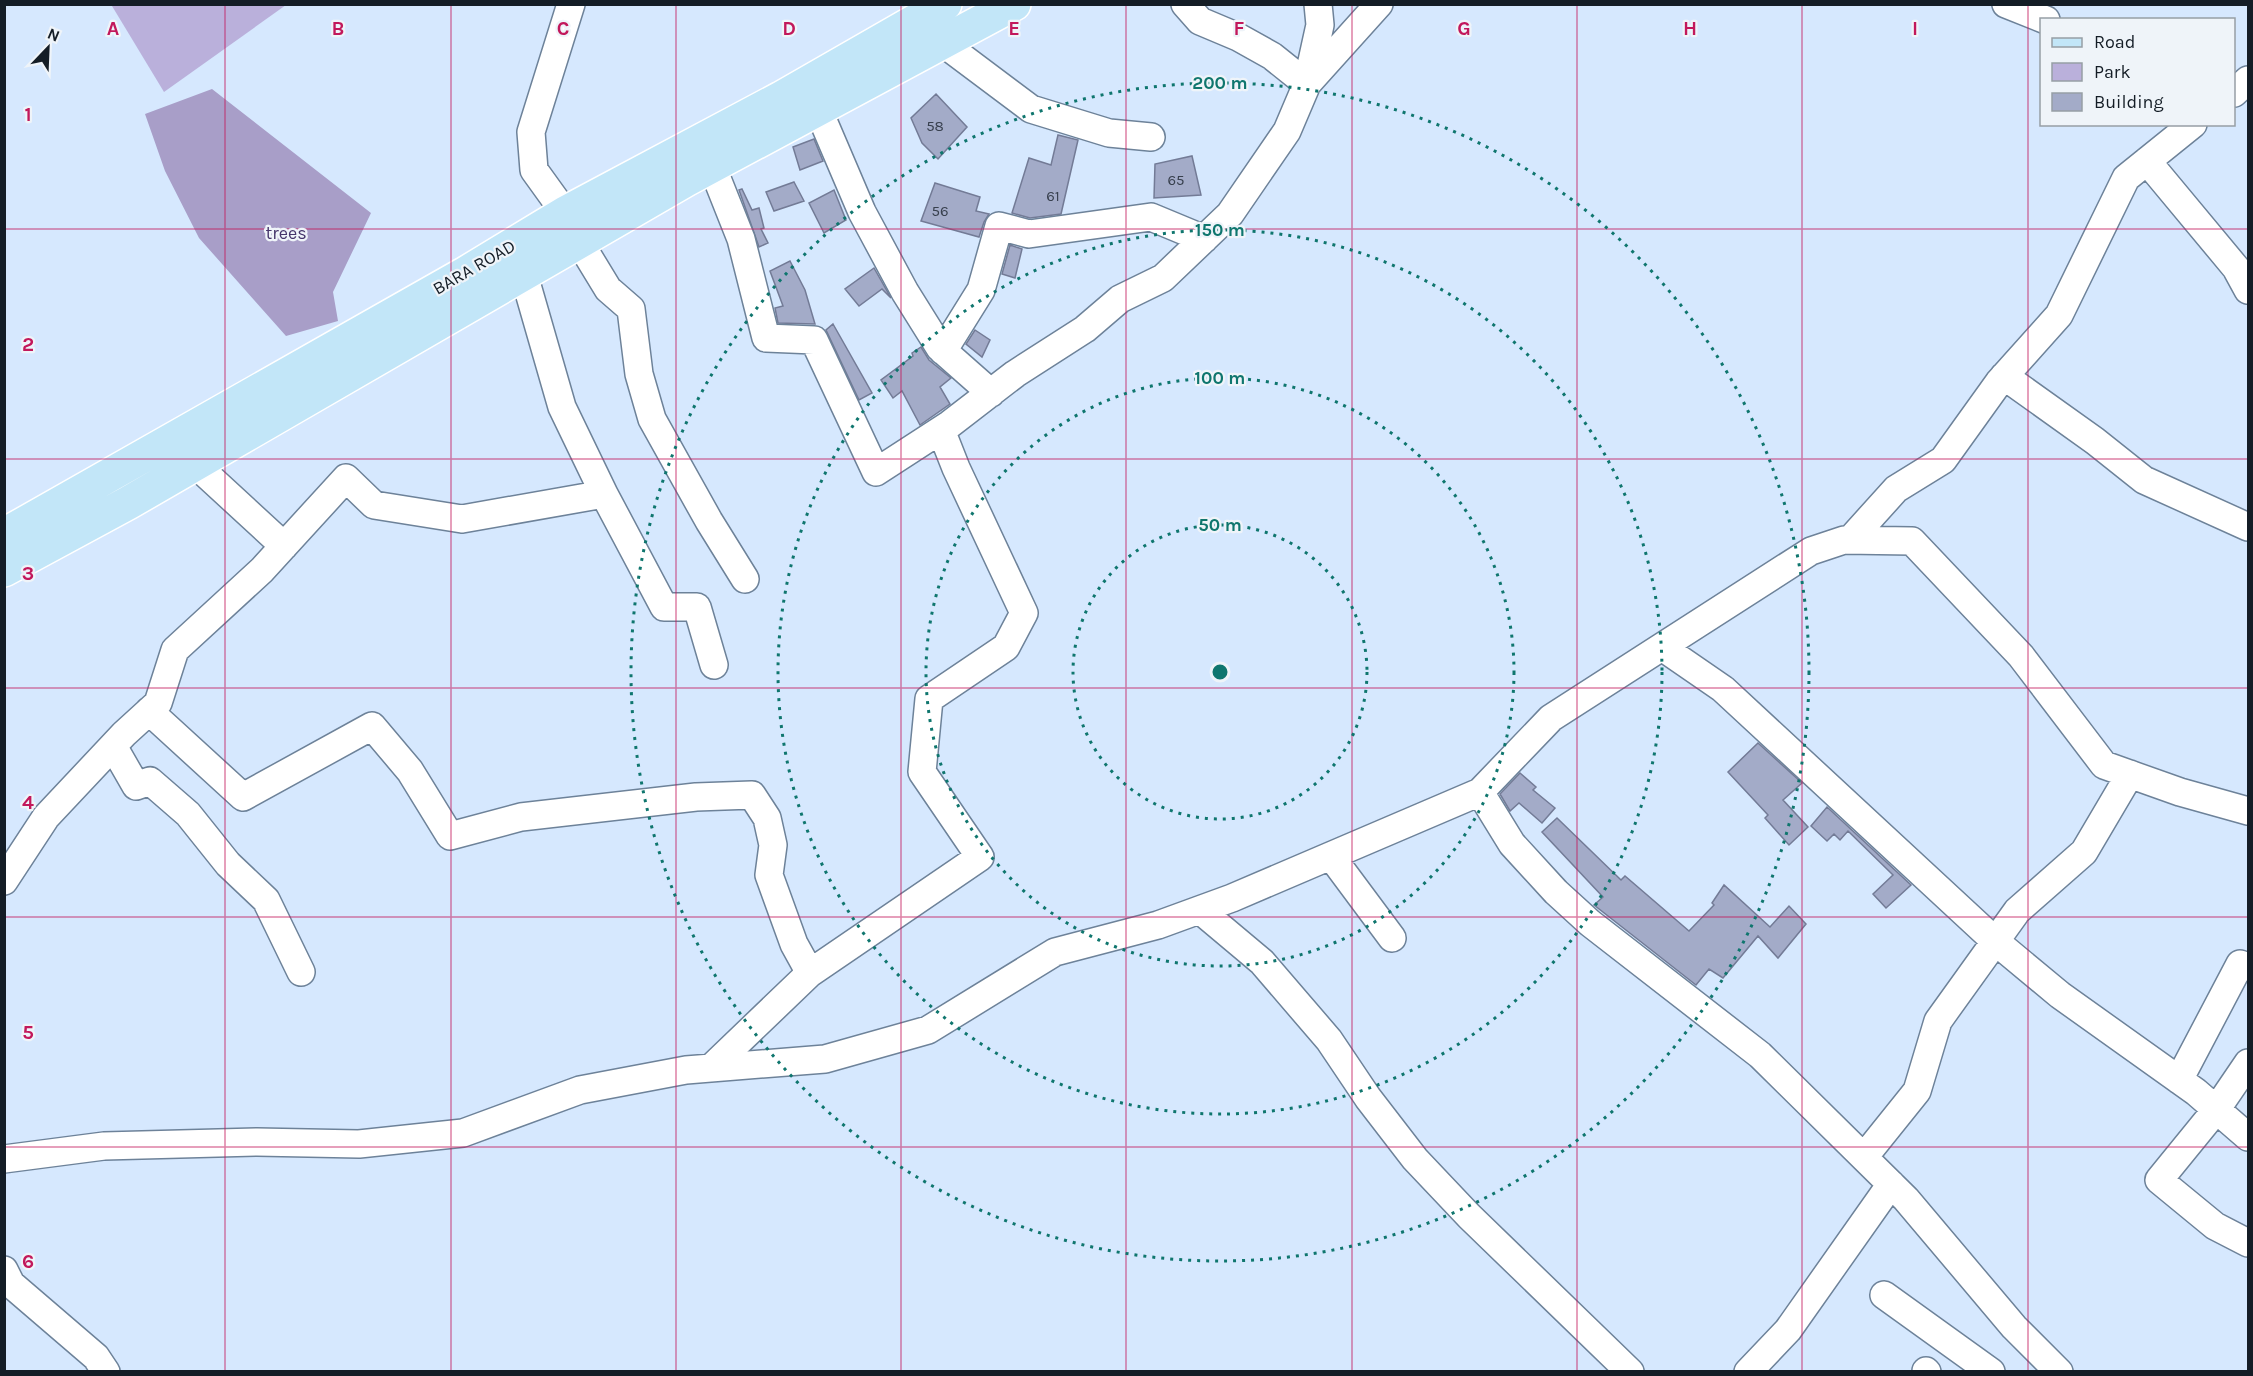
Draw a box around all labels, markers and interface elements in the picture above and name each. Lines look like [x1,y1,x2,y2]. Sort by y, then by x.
text: A [107,17,120,40]
text: B [332,17,344,40]
text: C [557,17,569,40]
text: D [782,17,796,40]
text: E [1008,17,1020,40]
text: F [1234,17,1245,40]
text: G [1457,17,1471,40]
text: H [1683,17,1697,40]
text: I [1912,17,1918,40]
north arrow [18,18,78,78]
legend [2040,18,2235,126]
text: N [45,24,63,46]
text: Road [2094,31,2135,53]
text: Park [2094,61,2131,83]
text: 200 m [1192,72,1248,94]
text: Building [2094,91,2164,113]
text: 1 [24,103,32,126]
house number: 58 [926,117,944,135]
house number: 65 [1167,171,1185,189]
house number: 61 [1046,187,1060,205]
house number: 56 [931,202,949,220]
text: 150 m [1195,219,1245,241]
park label: trees [265,222,307,244]
street label: BARA ROAD [429,234,519,300]
text: 2 [22,333,34,356]
text: 100 m [1195,367,1245,389]
text: 50 m [1198,514,1242,536]
text: 3 [22,562,34,585]
centre of rings [1210,662,1230,682]
text: 4 [22,791,34,814]
text: 5 [22,1021,34,1044]
text: 6 [22,1250,34,1273]

